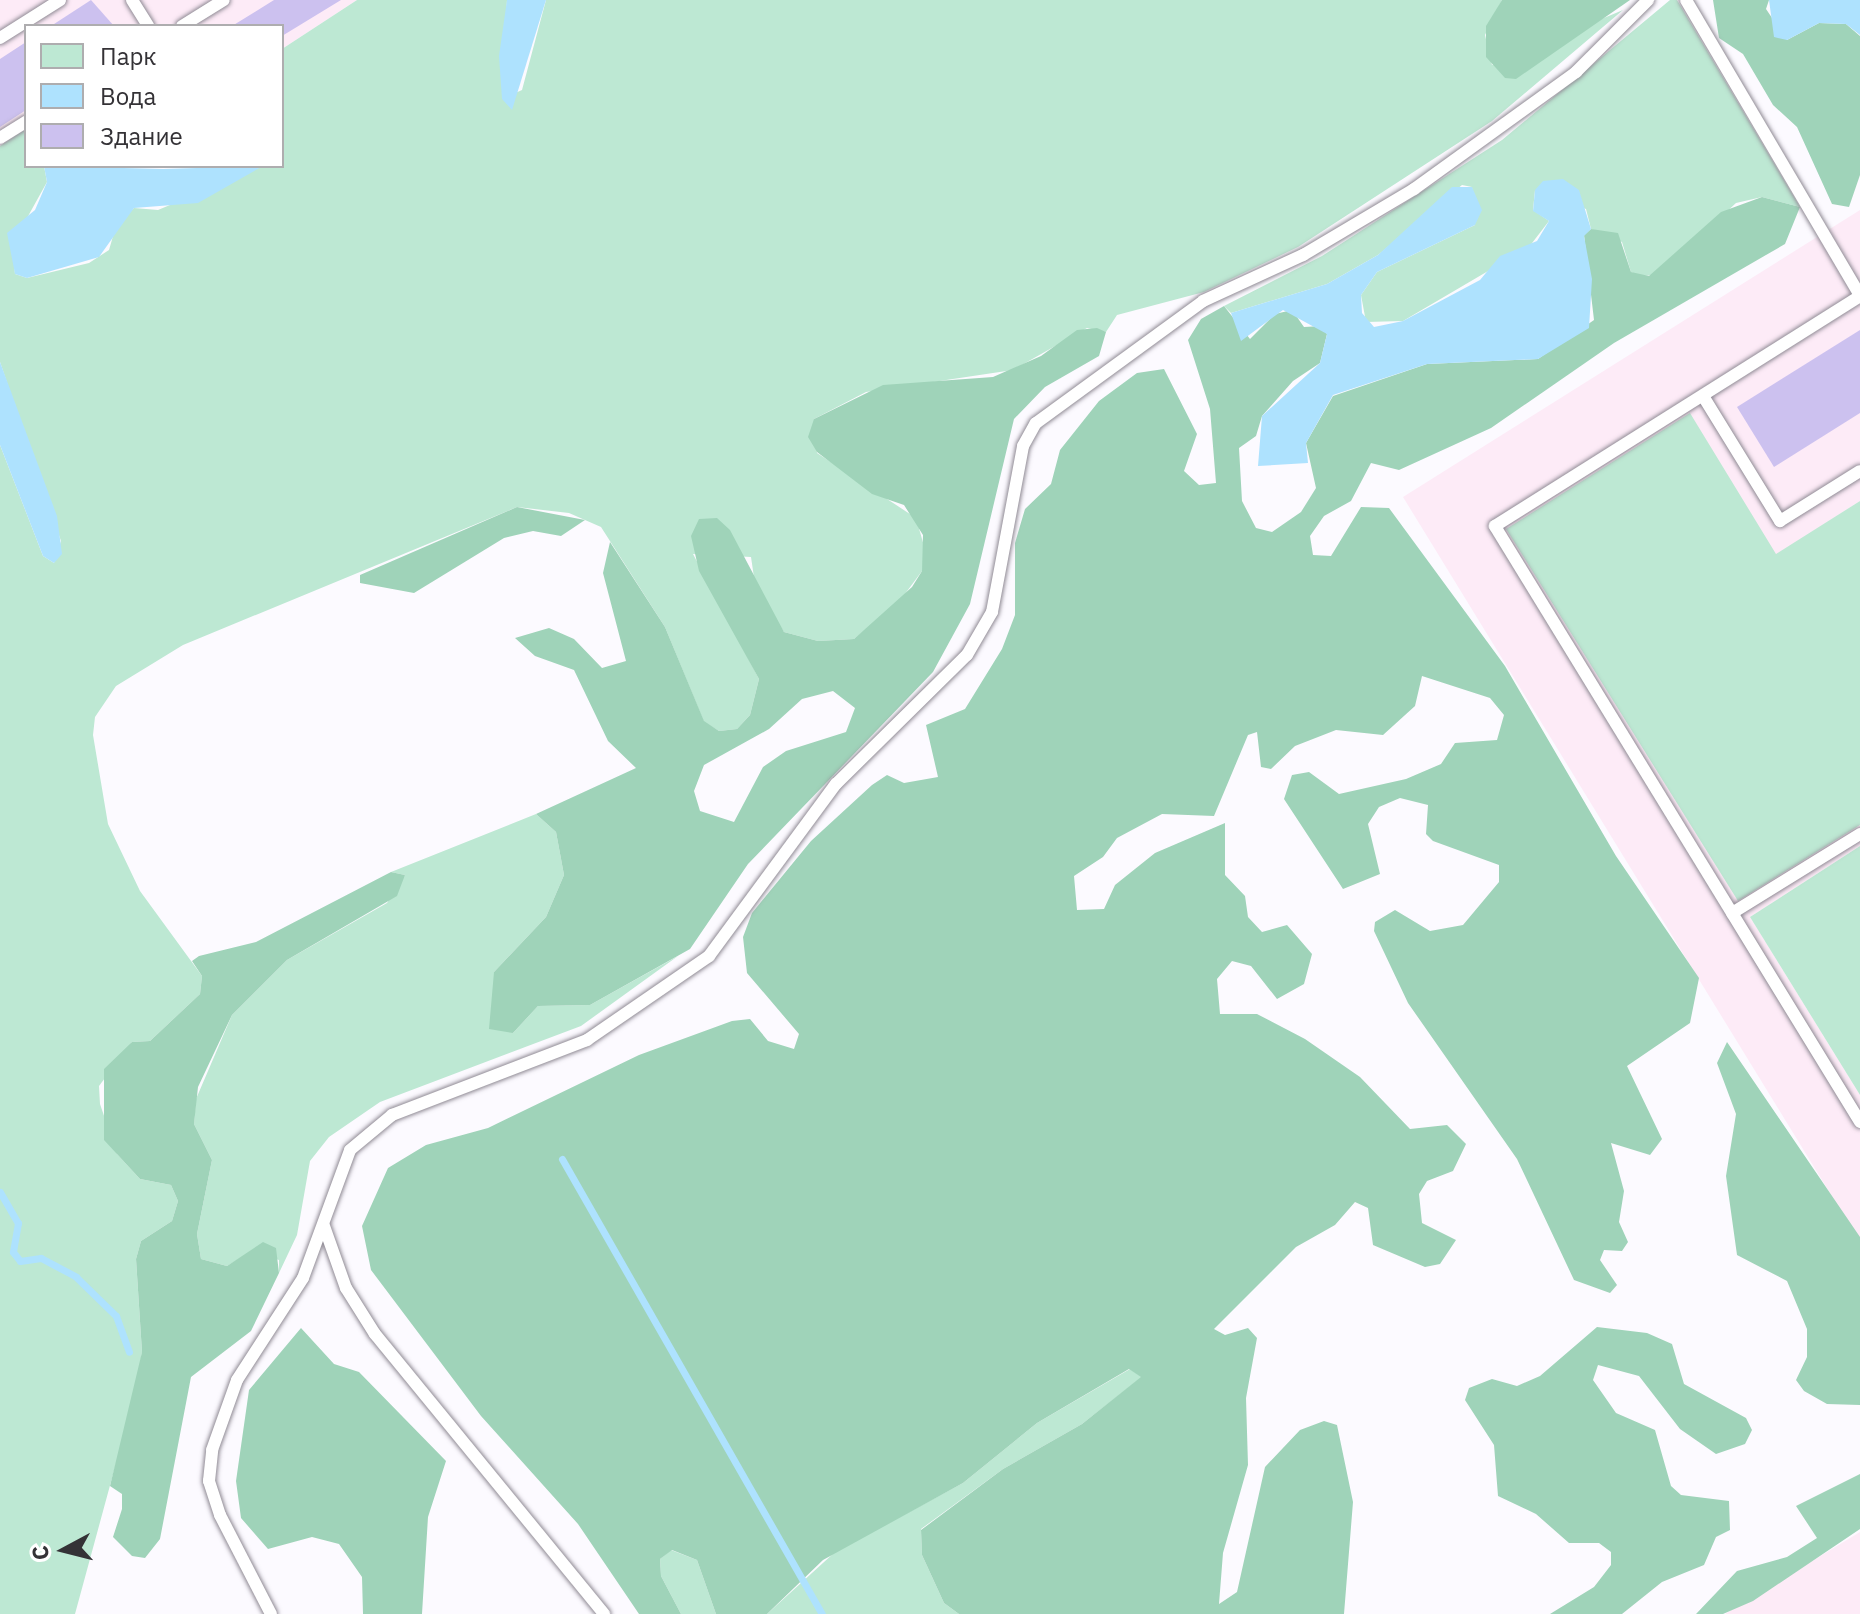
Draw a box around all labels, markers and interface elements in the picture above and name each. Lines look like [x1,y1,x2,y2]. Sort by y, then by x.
legend [24,24,284,168]
text: Парк [100,40,157,72]
text: Вода [100,80,156,112]
text: Здание [100,120,183,152]
north arrow [24,1510,104,1590]
text: С [24,1544,55,1562]

